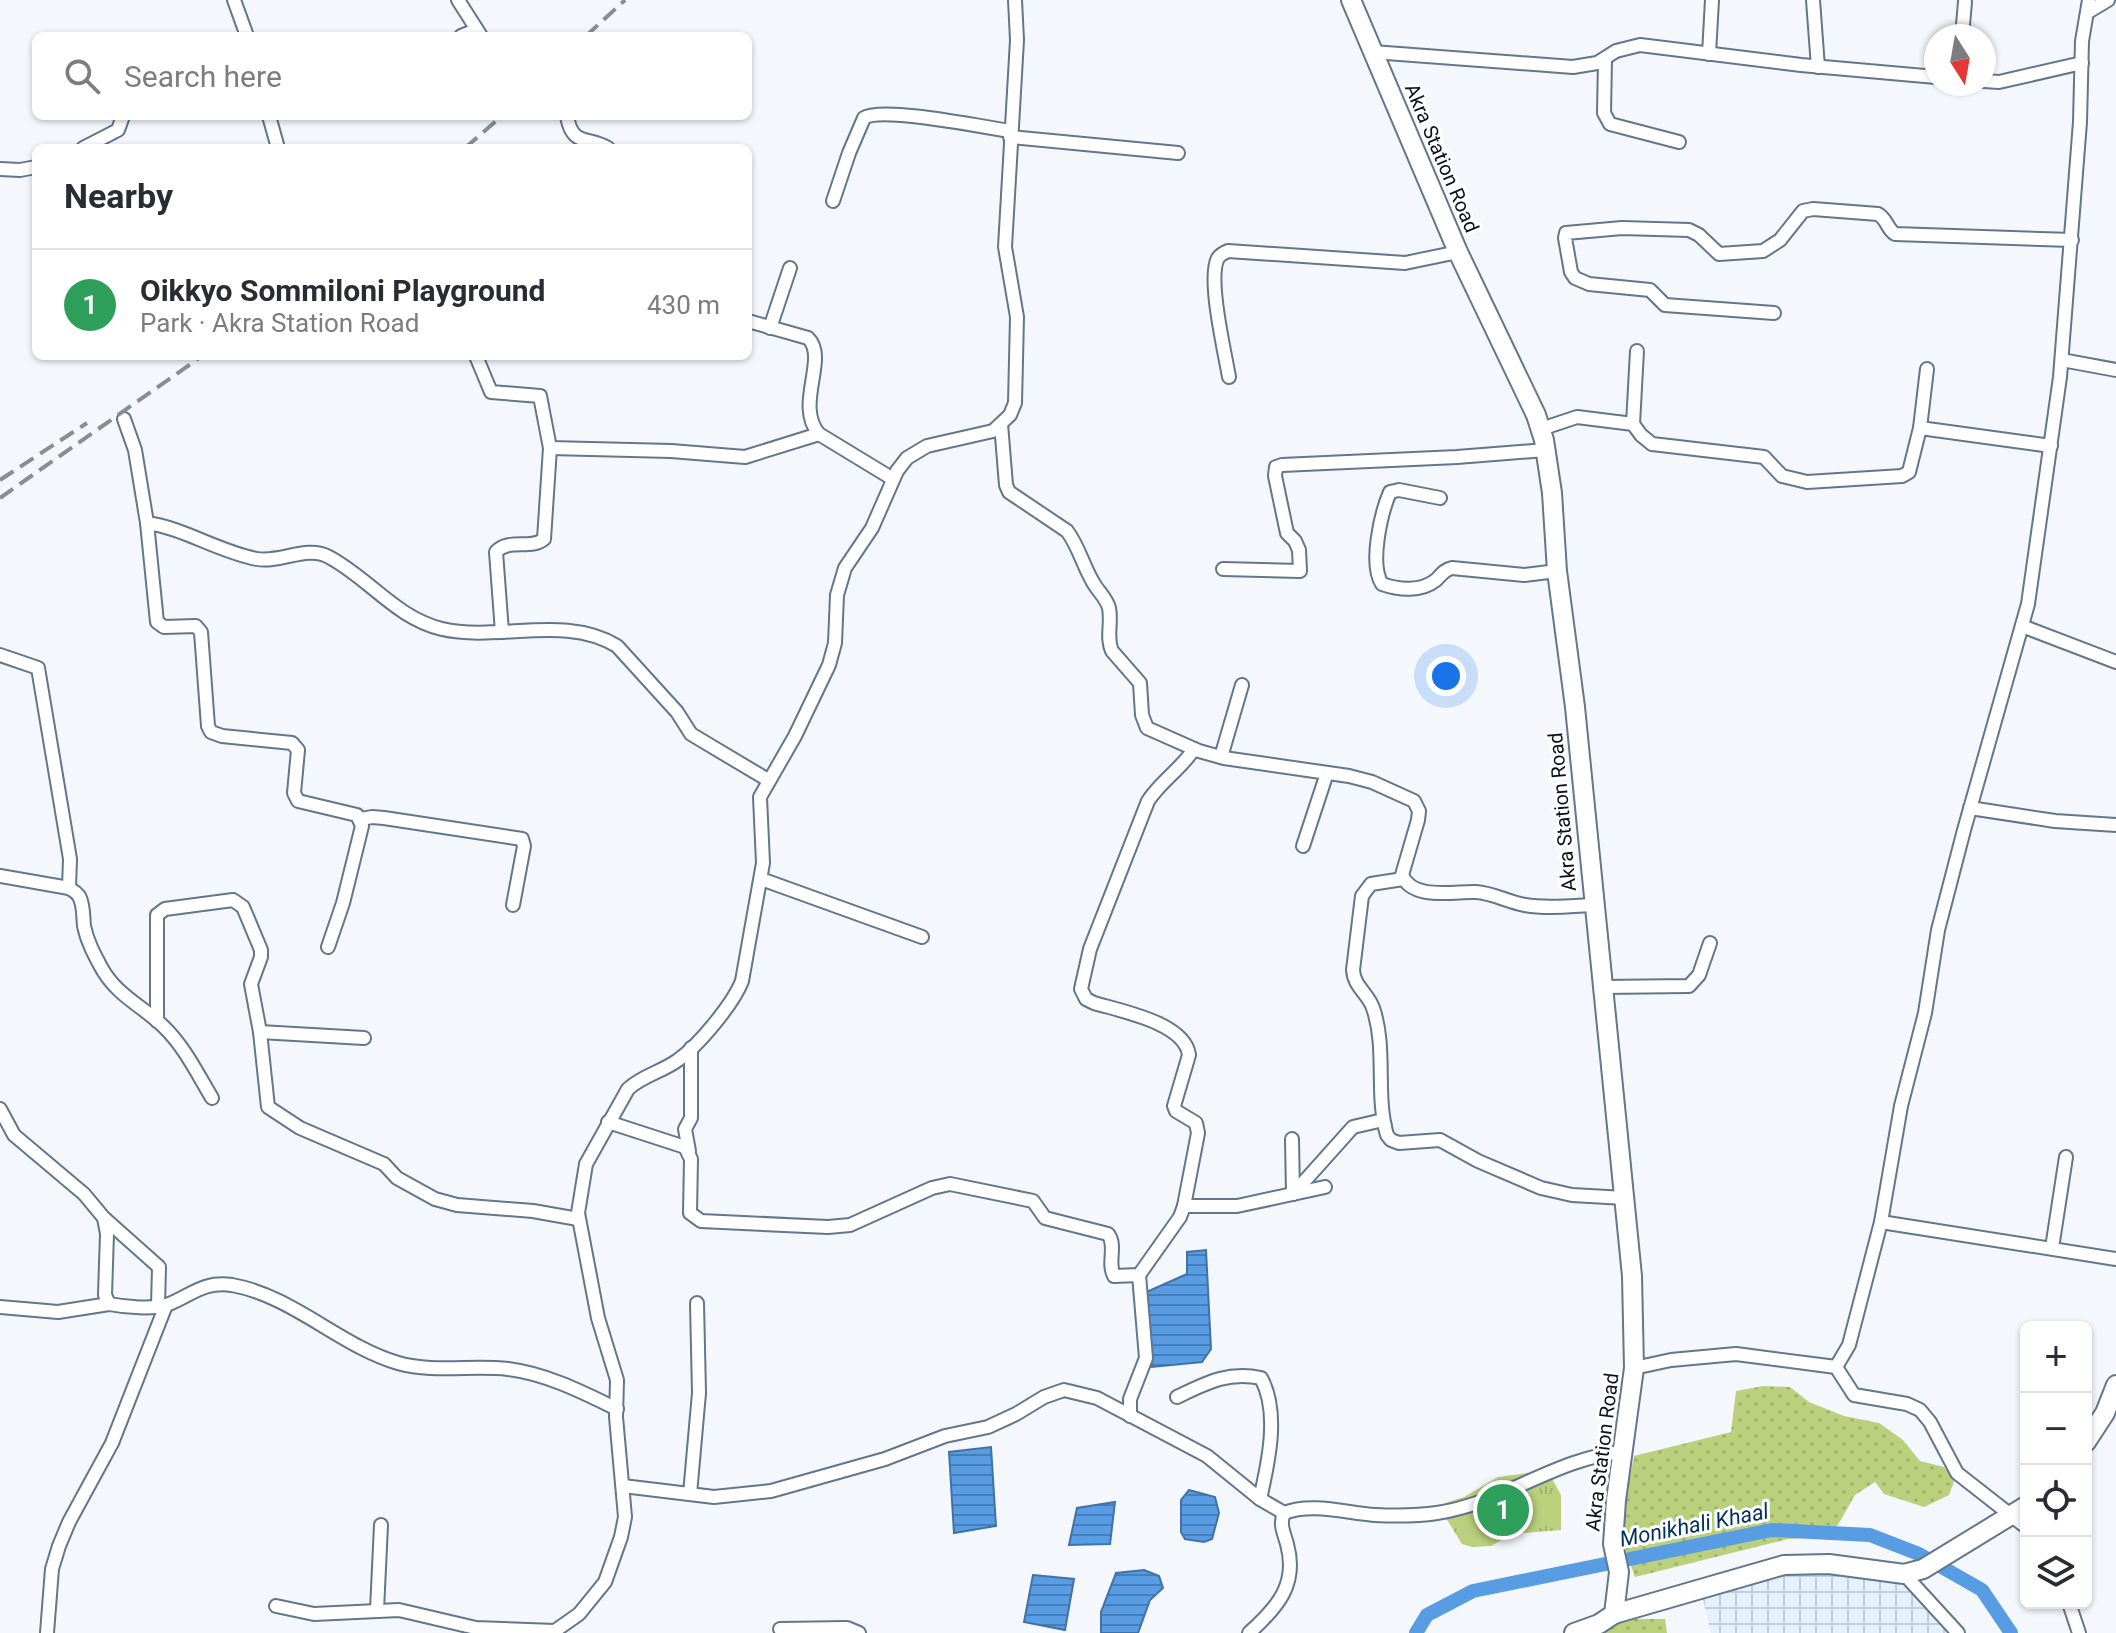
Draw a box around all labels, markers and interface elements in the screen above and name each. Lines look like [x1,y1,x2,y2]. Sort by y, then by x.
north arrow [1924,24,1996,96]
search box [32,32,752,120]
icon: search [60,54,104,98]
text: Search here [124,59,282,94]
street label: Akra Station Road [1400,80,1484,236]
text: Nearby [64,176,173,216]
text: Oikkyo Sommiloni Playground [140,273,546,308]
text: 1 [83,290,97,320]
text: 430 m [647,290,720,320]
text: Park · Akra Station Road [140,308,419,338]
your location [1426,656,1466,696]
street label: Akra Station Road [1543,732,1581,892]
map controls [2020,1321,2092,1609]
button: + [2020,1321,2092,1393]
street label: Akra Station Road [1580,1371,1624,1533]
button: − [2020,1393,2092,1465]
button: locate [2020,1465,2092,1537]
pin: 1 [1477,1480,1529,1540]
water label: Monikhali Khaal [1617,1498,1771,1552]
button: layers [2020,1537,2092,1609]

